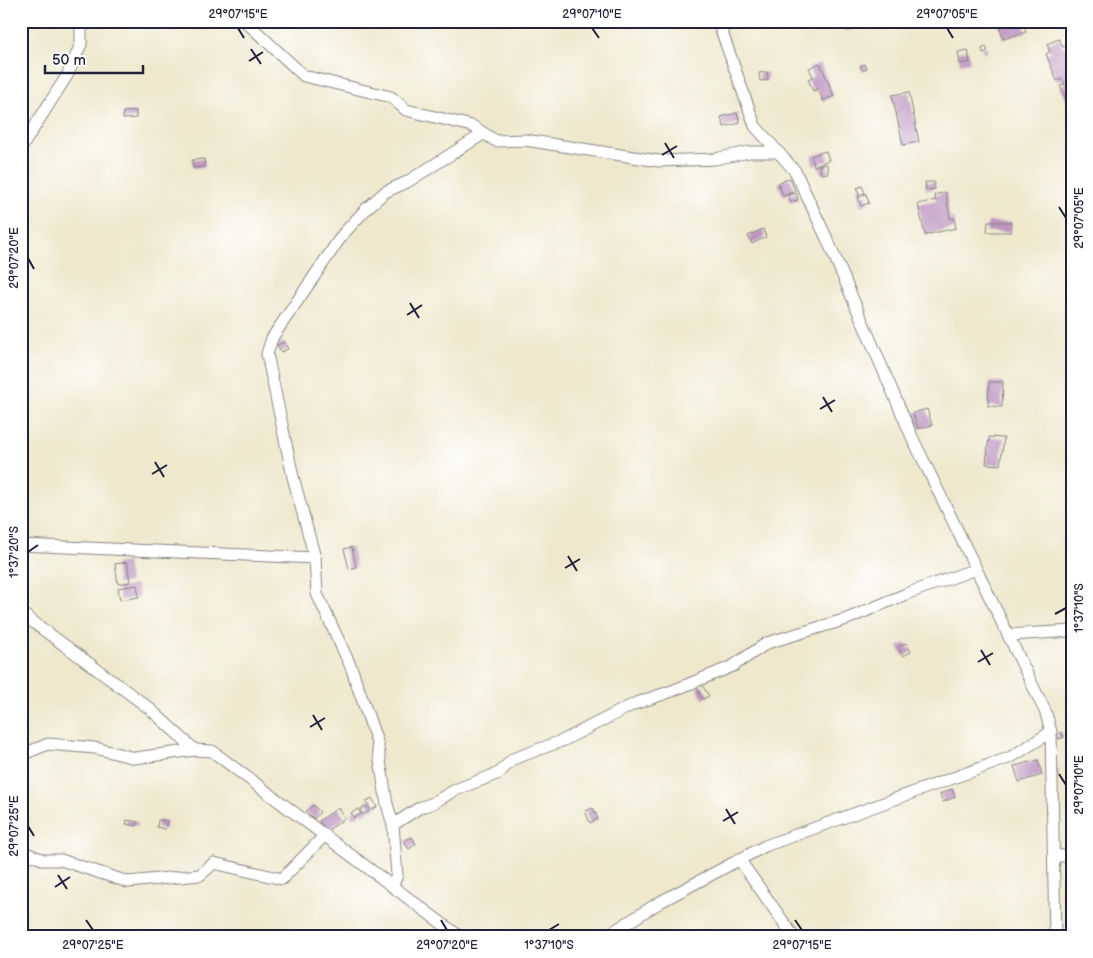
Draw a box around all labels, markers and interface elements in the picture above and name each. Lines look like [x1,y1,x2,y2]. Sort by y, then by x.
text: 29°07'15"E [208,7,268,22]
text: 29°07'10"E [562,7,622,22]
text: 29°07'05"E [916,7,978,22]
scale bar [45,42,142,74]
text: 50 m [52,51,86,70]
text: 29°07'05"E [1072,187,1087,249]
text: 29°07'20"E [7,227,22,289]
text: 1°37'20"S [7,526,22,578]
text: 1°37'10"S [1072,583,1087,633]
text: 29°07'10"E [1072,755,1087,815]
text: 29°07'25"E [7,795,22,857]
text: 29°07'25"E [62,938,124,953]
text: 29°07'20"E [416,938,478,953]
text: 1°37'10"S [524,938,574,953]
text: 29°07'15"E [772,938,832,953]

